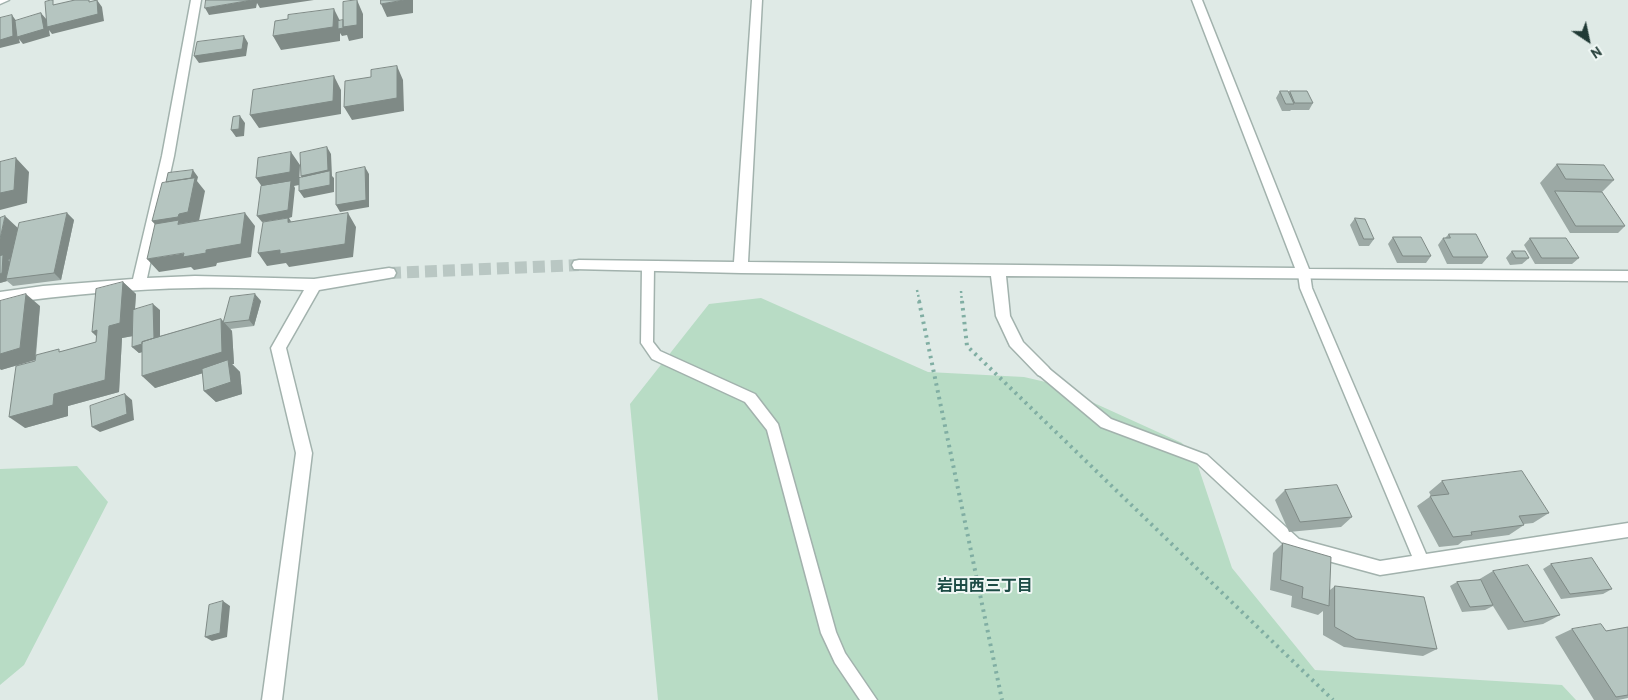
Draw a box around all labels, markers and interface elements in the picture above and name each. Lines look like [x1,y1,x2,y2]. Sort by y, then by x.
north arrow [1563,15,1613,65]
text: N [1588,42,1605,62]
district label: 岩田西三丁目 [937,576,1033,596]

